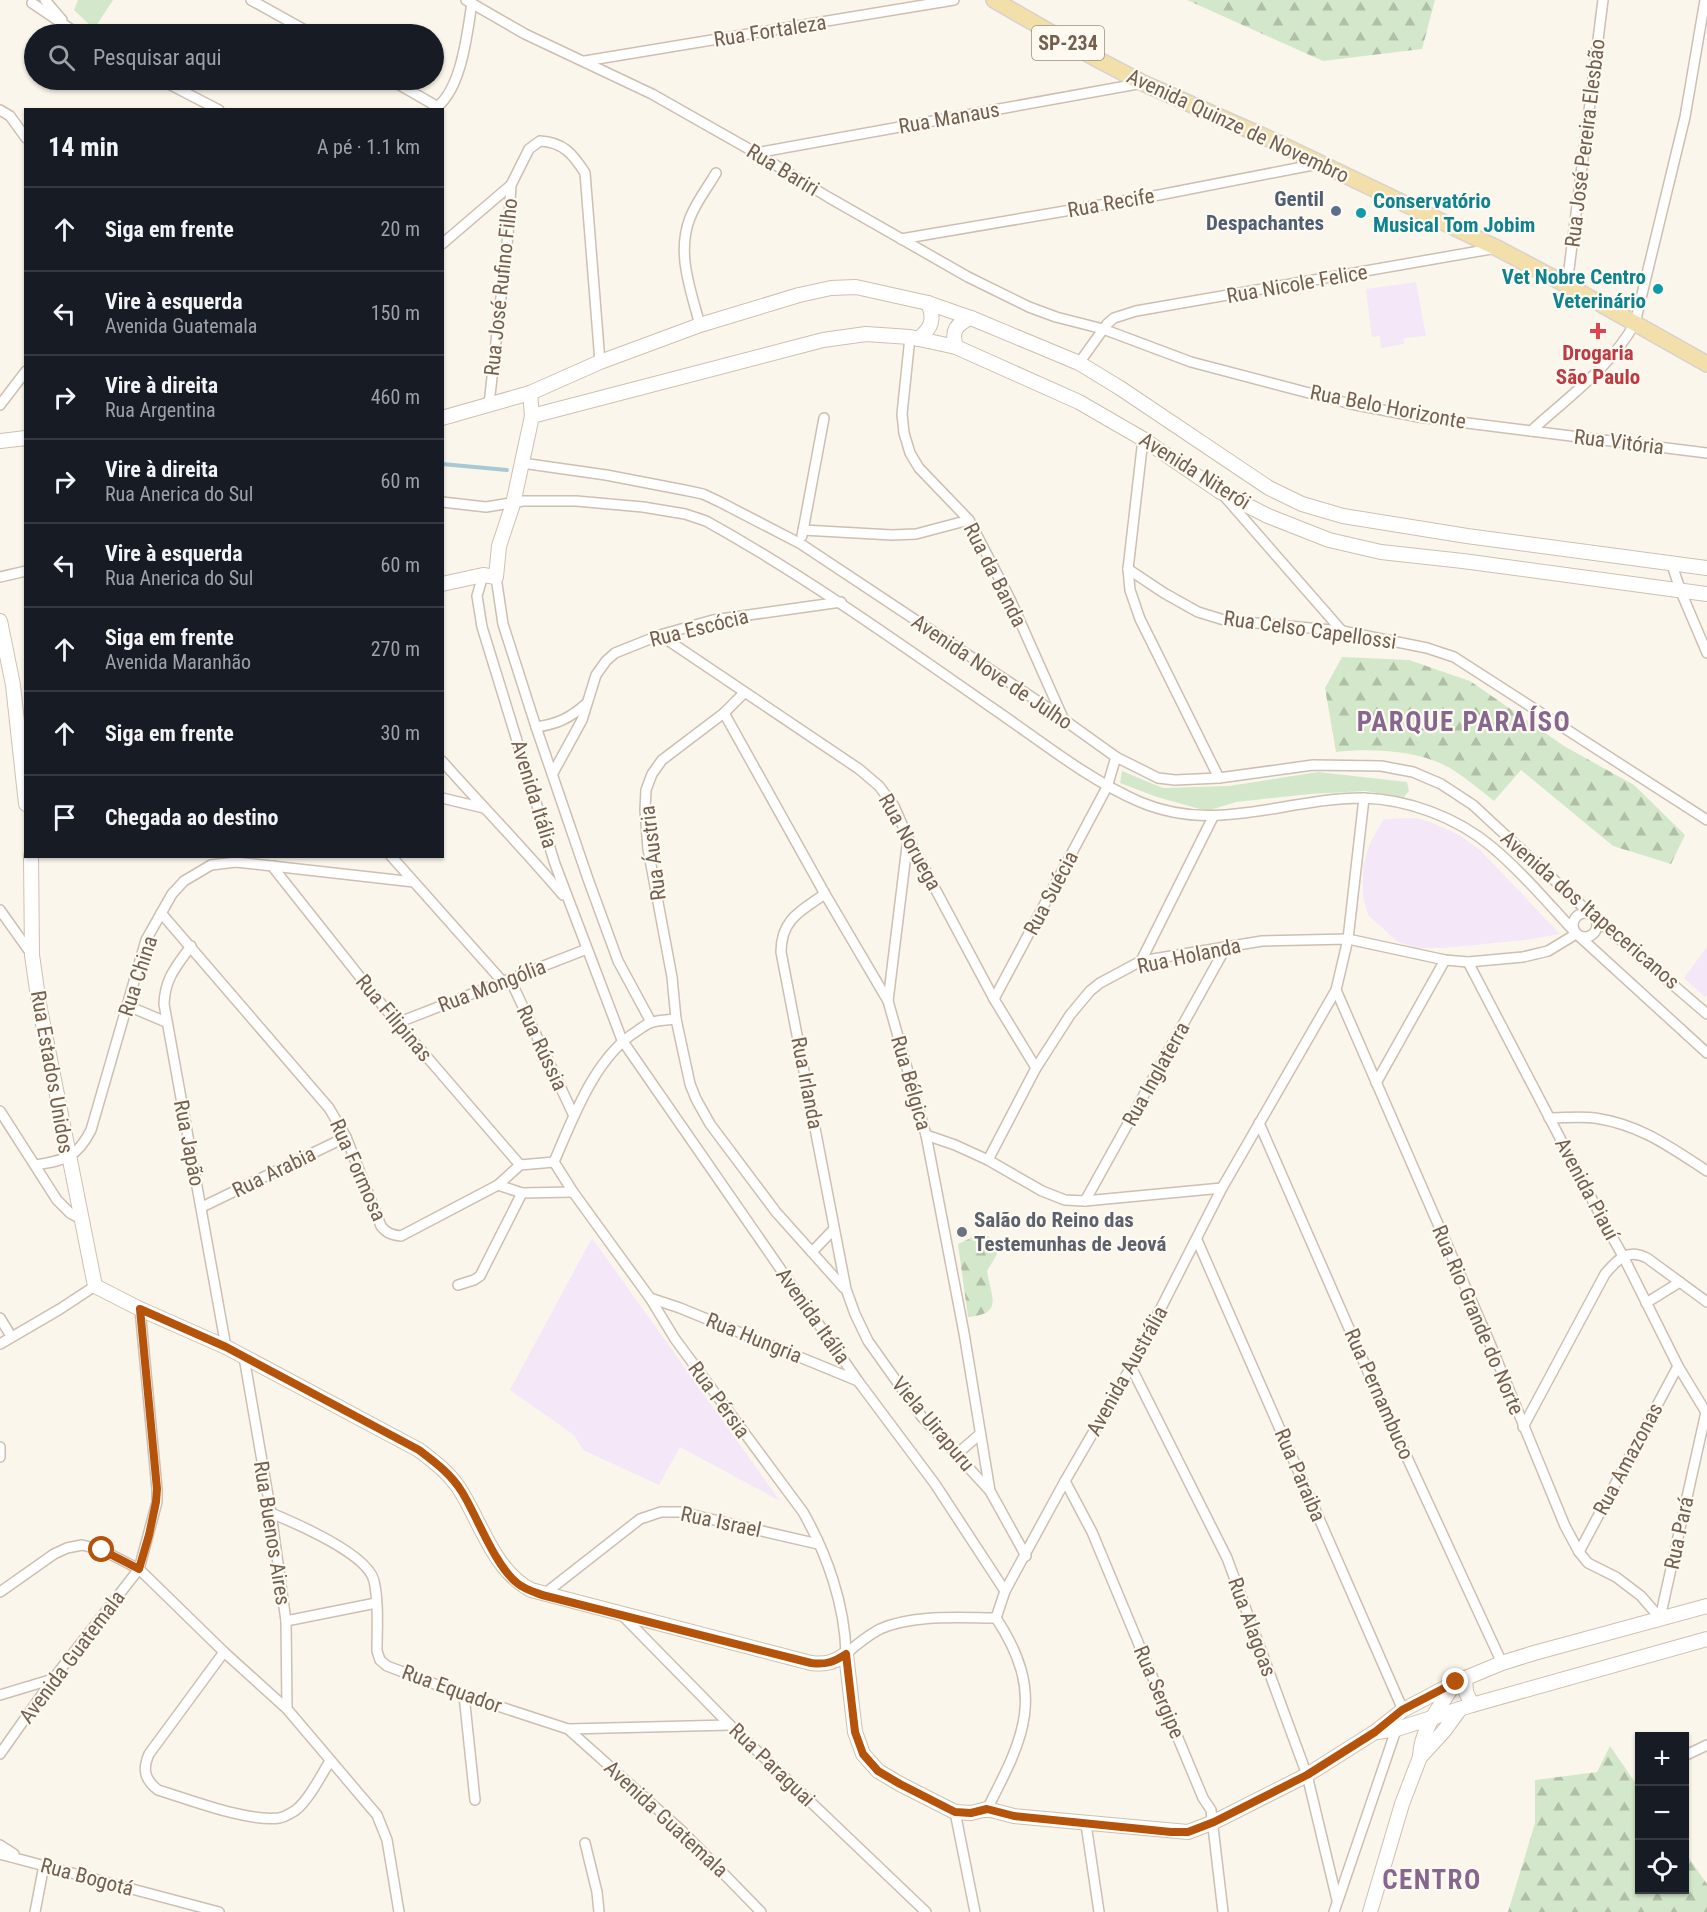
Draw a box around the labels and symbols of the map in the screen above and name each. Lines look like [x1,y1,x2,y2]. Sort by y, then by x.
street label: Rua Fortaleza [712,10,828,52]
road number: SP-234 [1032,26,1104,60]
street label: Rua José Pereira Elesbão [1560,37,1610,249]
street label: Avenida Quinze de Novembro [1123,64,1353,188]
street label: Rua Manaus [897,97,1001,139]
street label: Rua Bariri [742,139,824,201]
street label: Rua Recife [1066,184,1157,222]
place label: Gentil Despachantes [1206,187,1324,235]
place label: Conservatório Musical Tom Jobim [1373,189,1535,237]
street label: Rua José Rufino Filho [480,197,522,377]
marker: Gentil Despachantes [1329,204,1343,218]
marker: Conservatório Musical Tom Jobim [1354,206,1368,220]
street label: Rua Nicole Felice [1225,260,1369,308]
place label: Vet Nobre Centro Veterinário [1502,265,1646,313]
marker: Vet Nobre Centro Veterinário [1651,282,1665,296]
marker: Drogaria São Paulo [1591,324,1605,338]
place label: Drogaria São Paulo [1556,341,1640,389]
street label: Rua Belo Horizonte [1308,380,1468,434]
street label: Rua Vitória [1573,425,1665,459]
street label: Avenida Niterói [1135,427,1255,515]
street label: Rua da Banda [959,519,1031,631]
street label: Rua Escócia [647,604,751,652]
street label: Rua Celso Capellossi [1222,606,1398,654]
street label: Avenida Nove de Julho [907,609,1077,735]
district label: PARQUE PARAÍSO [1357,705,1571,738]
street label: Avenida Itália [506,737,562,851]
street label: Rua Noruega [874,790,946,894]
street label: Rua Áustria [635,804,671,902]
street label: Avenida dos Itapecericanos [1496,826,1684,994]
street label: Rua Suécia [1019,847,1083,939]
street label: Rua China [114,933,162,1019]
street label: Rua Holanda [1135,933,1243,979]
street label: Rua Mongólia [435,954,549,1018]
street label: Rua Filipinas [351,970,437,1066]
street label: Rua Estados Unidos [26,989,78,1155]
street label: Rua Rússia [512,1001,572,1095]
street label: Rua Inglaterra [1118,1018,1194,1130]
street label: Rua Bélgica [886,1033,936,1133]
street label: Rua Irlanda [786,1035,828,1131]
street label: Rua Japão [169,1098,209,1188]
street label: Rua Formosa [325,1115,391,1225]
street label: Avenida Piauí [1550,1134,1624,1245]
street label: Rua Arabia [228,1142,320,1202]
place label: Salão do Reino das Testemunhas de Jeová [974,1208,1167,1256]
street label: Rua Rio Grande do Norte [1427,1222,1529,1418]
marker: Salão do Reino das Testemunhas de Jeová [955,1225,969,1239]
street label: Avenida Itália [771,1263,855,1369]
street label: Avenida Austrália [1082,1302,1172,1440]
street label: Rua Hungria [703,1308,805,1368]
street label: Rua Pernambuco [1339,1325,1419,1463]
street label: Rua Pérsia [683,1357,755,1443]
street label: Viela Uirapuru [887,1372,979,1476]
street label: Rua Amazonas [1588,1399,1668,1519]
street label: Rua Paraiba [1270,1425,1330,1525]
street label: Rua Buenos Aires [249,1459,295,1607]
street label: Rua Pará [1660,1494,1698,1572]
street label: Rua Israel [679,1502,763,1542]
route start [88,1536,114,1562]
street label: Rua Alagoas [1223,1574,1281,1680]
street label: Avenida Guatemala [14,1586,130,1728]
street label: Rua Sergipe [1129,1642,1189,1742]
street label: Rua Equador [399,1660,505,1718]
route end [1442,1668,1468,1694]
street label: Rua Paraguai [724,1718,820,1812]
street label: Avenida Guatemala [599,1756,733,1882]
street label: Rua Bogotá [38,1853,136,1901]
district label: CENTRO [1382,1864,1482,1896]

